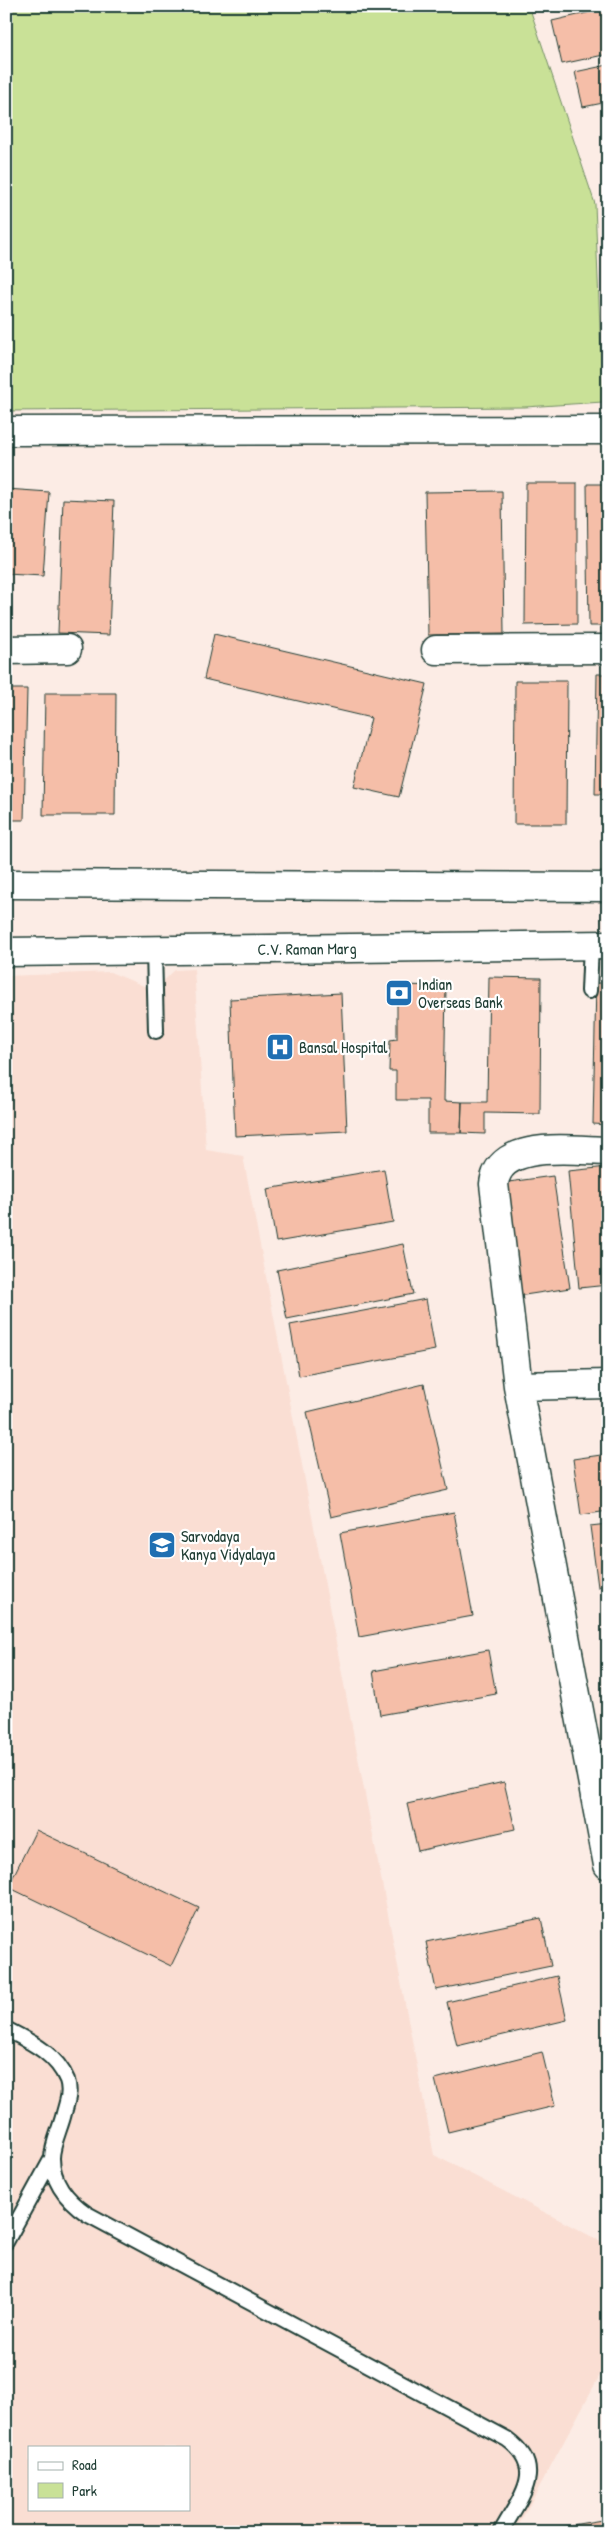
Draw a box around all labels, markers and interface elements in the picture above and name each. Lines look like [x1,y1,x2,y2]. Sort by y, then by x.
street label: C.V. Raman Marg [257,937,357,960]
place label: Indian Overseas Bank [418,973,503,1013]
bank icon: Indian Overseas Bank [384,978,414,1008]
hospital icon: Bansal Hospital [265,1032,295,1062]
place label: Bansal Hospital [299,1036,388,1058]
place label: Sarvodaya Kanya Vidyalaya [181,1525,275,1565]
school or university icon: Sarvodaya Kanya Vidyalaya [147,1530,177,1560]
legend [28,2446,190,2510]
text: Road [72,2454,97,2475]
text: Park [72,2480,97,2501]

